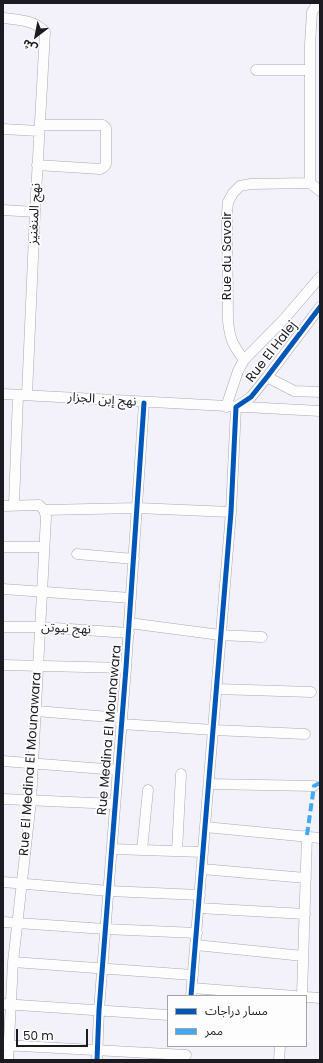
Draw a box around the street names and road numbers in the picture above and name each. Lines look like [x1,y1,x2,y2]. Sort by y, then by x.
street label: نهج المنغنيز [26,183,44,245]
street label: Rue du Savoir [220,212,236,300]
street label: Rue El Halej [243,318,301,386]
street label: نهج إبن الجزار [67,390,137,410]
street label: نهج نيوتن [41,620,91,638]
street label: Rue Medina El Mounawara [95,644,125,816]
street label: Rue El Medina El Mounawara [17,672,45,856]

